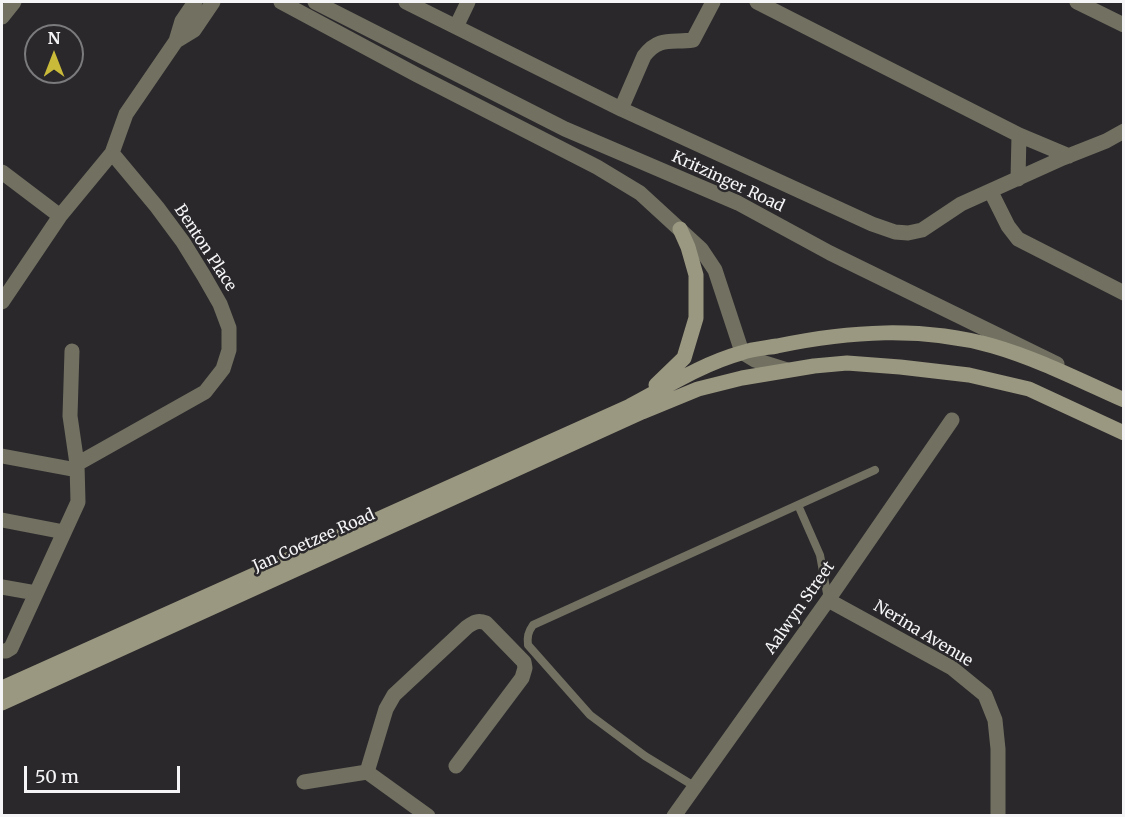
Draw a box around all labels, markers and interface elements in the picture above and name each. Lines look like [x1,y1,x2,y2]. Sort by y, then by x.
north arrow [24,24,84,84]
text: N [48,28,60,48]
street label: Kritzinger Road [669,148,787,216]
street label: Benton Place [170,201,240,295]
street label: Jan Coetzee Road [250,506,378,576]
street label: Aalwyn Street [761,558,839,658]
street label: Nerina Avenue [870,597,976,671]
scale bar [27,754,183,792]
text: 50 m [35,765,79,788]

